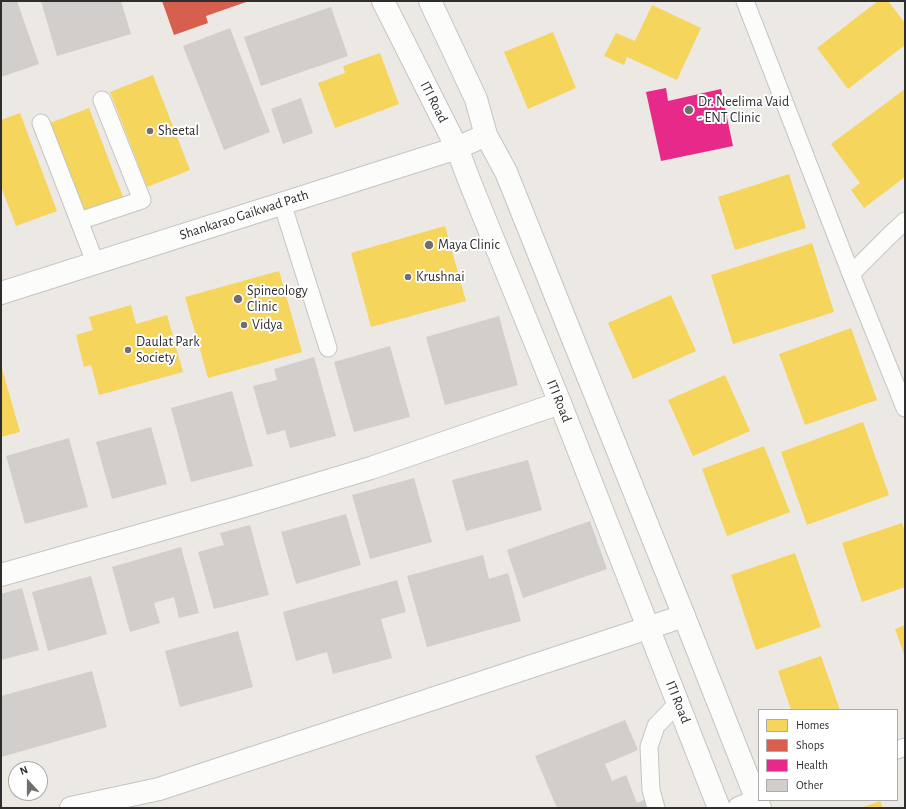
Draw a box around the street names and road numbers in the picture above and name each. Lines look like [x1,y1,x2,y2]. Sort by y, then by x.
street label: ITI Road [416,78,452,126]
street label: Shankarao Gaikwad Path [177,186,311,244]
street label: ITI Road [543,377,575,425]
street label: ITI Road [662,678,694,726]

